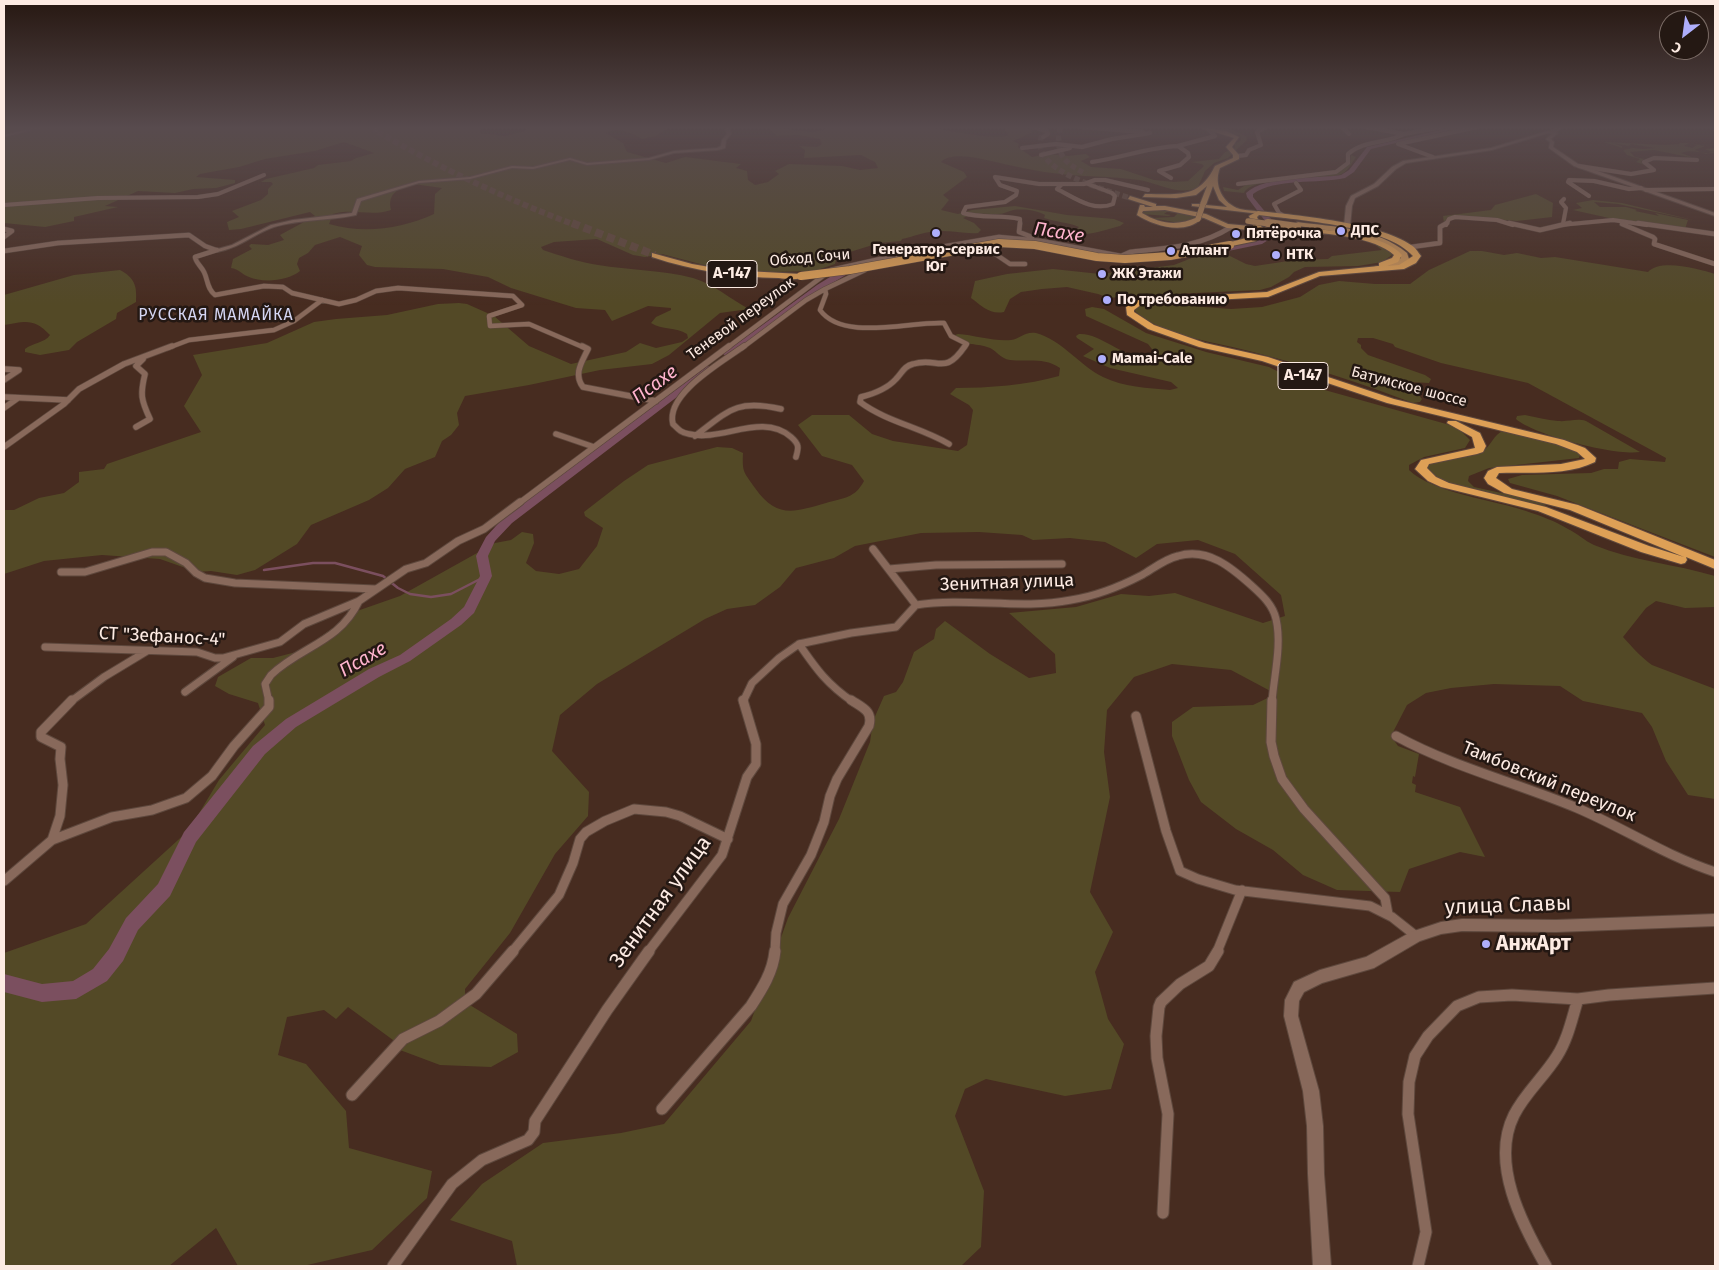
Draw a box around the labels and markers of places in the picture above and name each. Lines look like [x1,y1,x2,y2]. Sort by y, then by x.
place label: ДПС [1351,222,1379,240]
place label: Пятёрочка [1246,225,1321,243]
marker: ДПС [1335,225,1347,237]
marker: Генератор-сервис Юг [930,227,942,239]
marker: Пятёрочка [1230,228,1242,240]
place label: Генератор-сервис Юг [872,241,1000,276]
place label: Атлант [1181,242,1229,260]
marker: Атлант [1165,245,1177,257]
place label: НТК [1286,246,1313,264]
marker: НТК [1270,249,1282,261]
place label: ЖК Этажи [1112,265,1182,283]
marker: ЖК Этажи [1096,268,1108,280]
place label: По требованию [1117,291,1227,309]
marker: По требованию [1101,294,1113,306]
place label: Mamai-Cale [1112,350,1192,368]
marker: Mamai-Cale [1096,353,1108,365]
place label: АнжАрт [1496,931,1571,957]
marker: АнжАрт [1480,938,1492,950]

